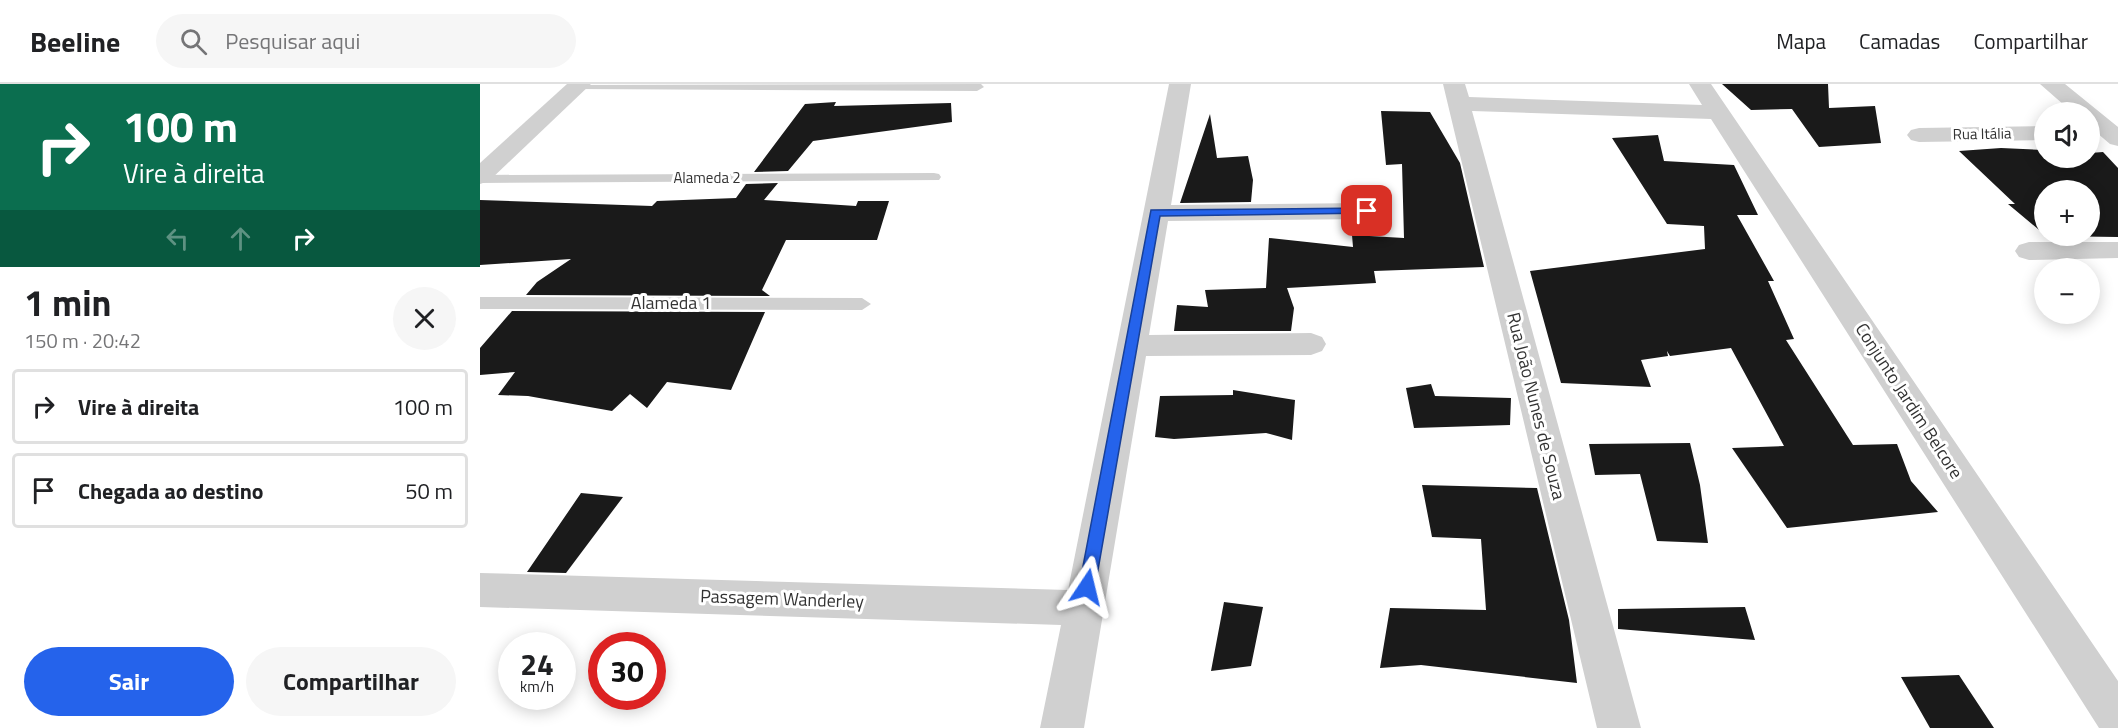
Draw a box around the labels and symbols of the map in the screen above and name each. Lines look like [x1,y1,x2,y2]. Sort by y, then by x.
street label: Rua Itália [1952,121,2012,146]
street label: Alameda 2 [673,166,741,189]
pin [1341,185,1392,236]
street label: Alameda 1 [631,289,711,316]
street label: Rua João Nunes de Souza [1500,309,1573,502]
street label: Conjunto Jardim Belcore [1849,317,1970,484]
position arrow [1055,555,1119,619]
street label: Passagem Wanderley [700,582,865,615]
speed limit sign: 30 [588,632,666,710]

